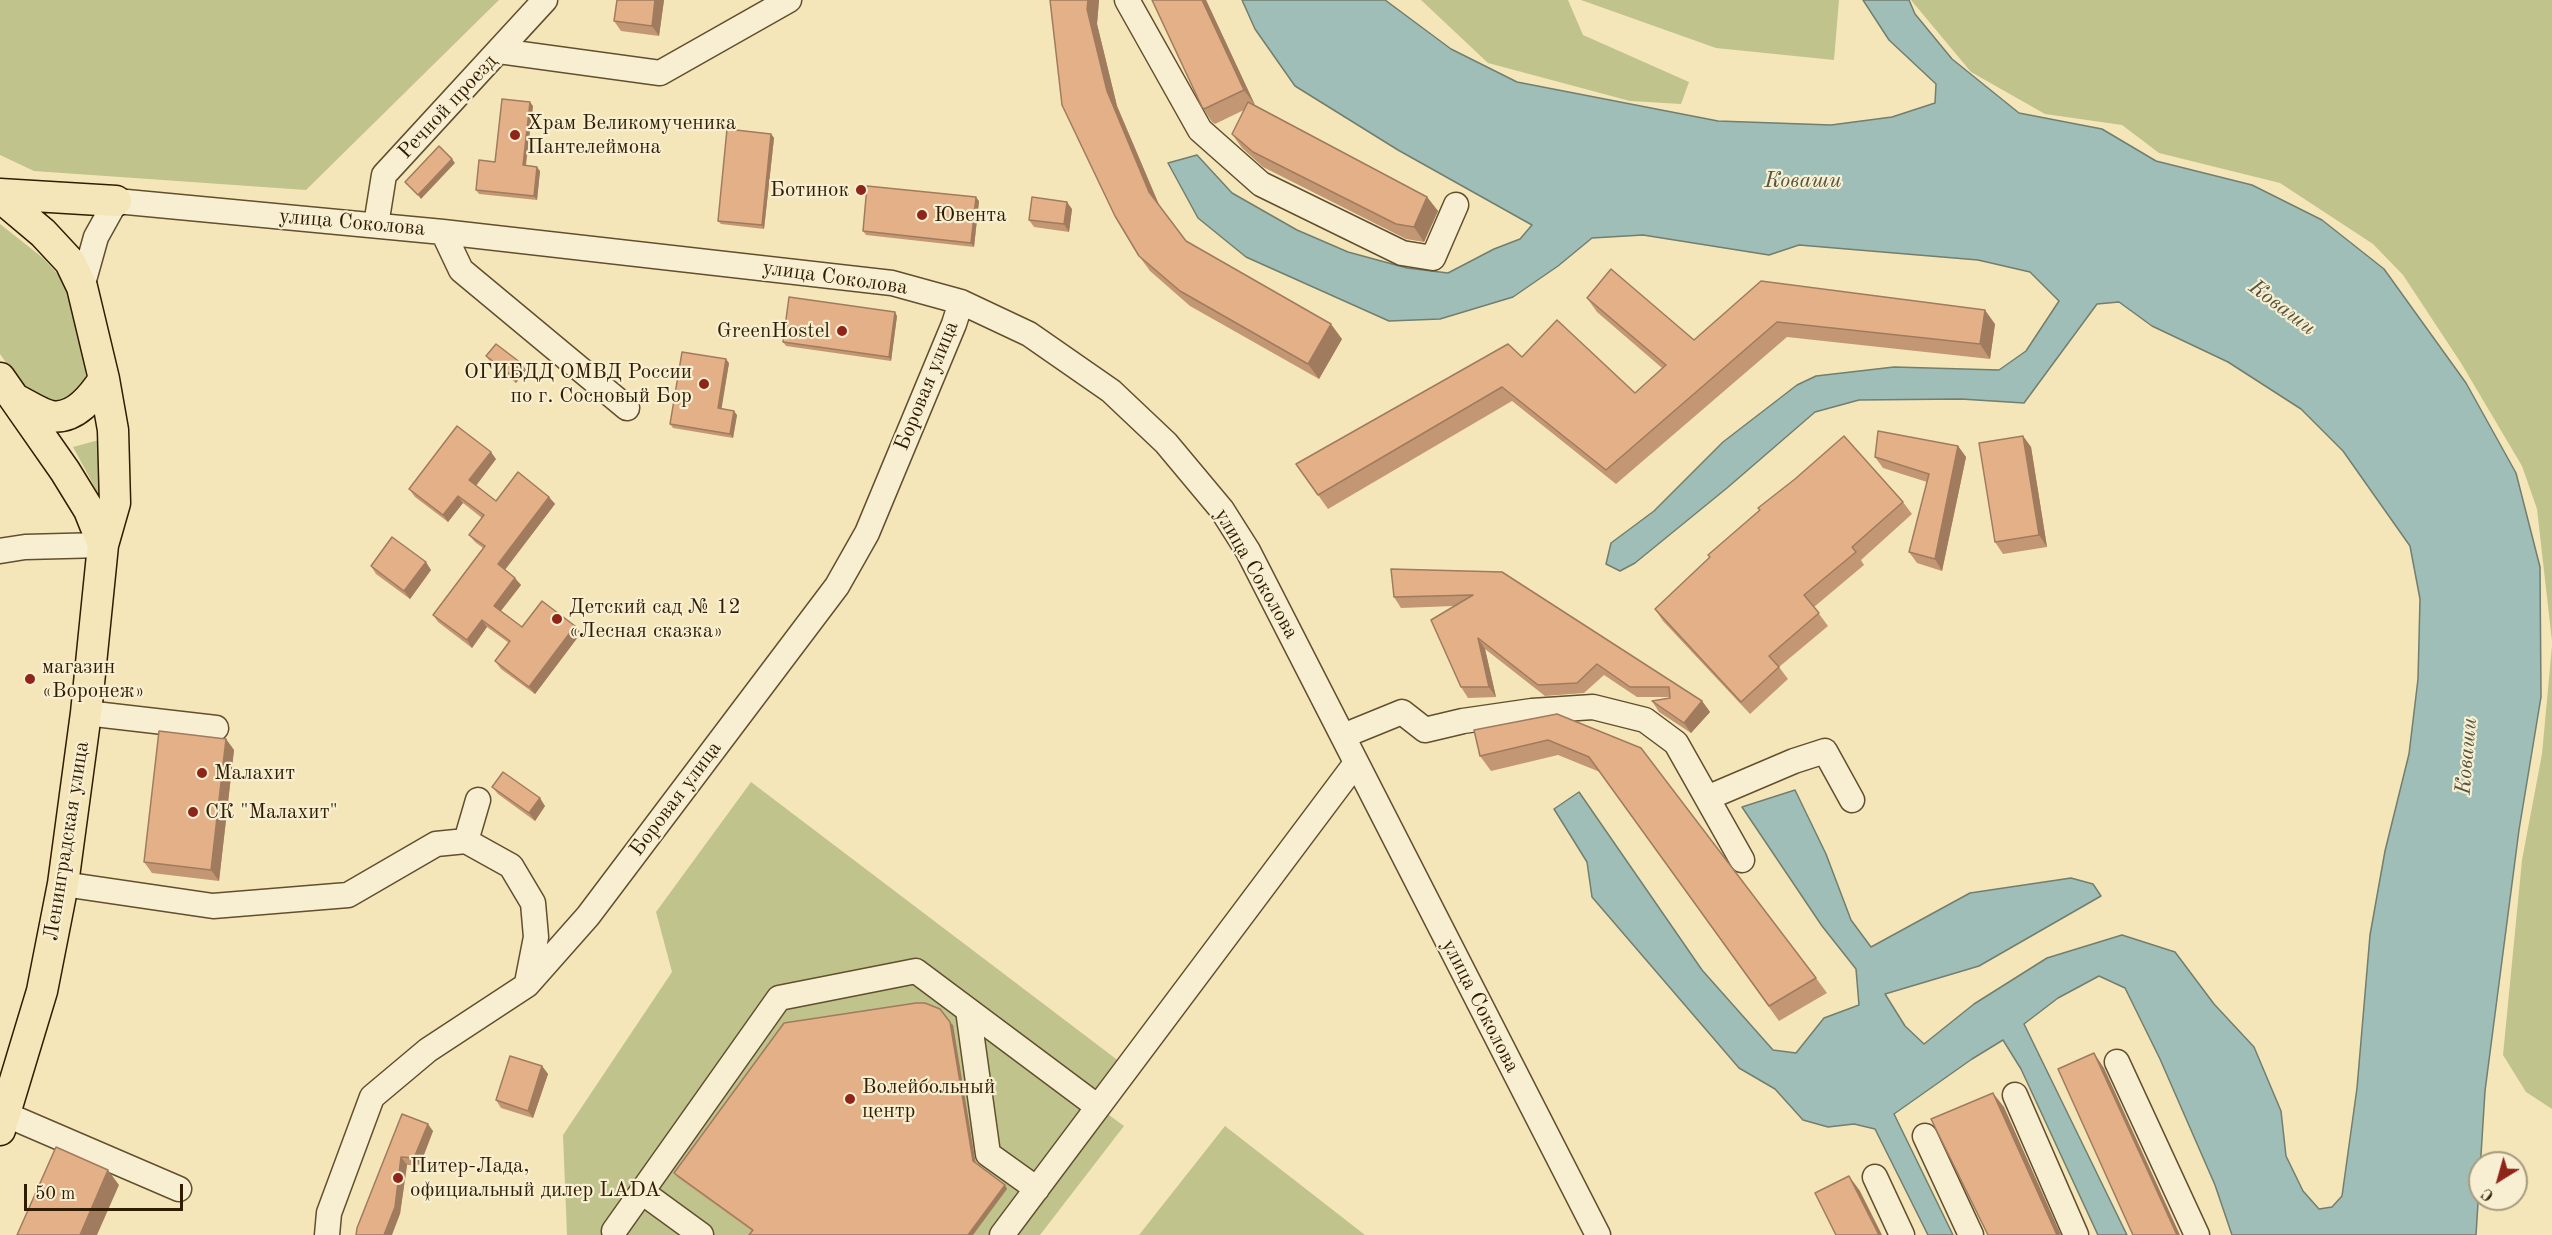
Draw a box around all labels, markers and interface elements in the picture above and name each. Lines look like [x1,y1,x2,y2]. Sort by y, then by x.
street label: Речной проезд [393,49,503,165]
place label: Храм Великомученика Пантелеймона [527,110,736,160]
marker: Храм Великомученика Пантелеймона [508,128,522,142]
water label: Коваши [1764,168,1842,194]
place label: Ботинок [770,177,849,203]
marker: Ботинок [854,183,868,197]
place label: Ювента [934,202,1007,228]
street label: улица Соколова [278,204,426,242]
marker: Ювента [915,208,929,222]
street label: улица Соколова [761,255,909,301]
water label: Коваши [2243,274,2321,342]
place label: GreenHostel [717,318,830,344]
street label: Боровая улица [890,318,964,454]
marker: GreenHostel [835,324,849,338]
place label: ОГИБДД ОМВД России по г. Сосновый Бор [464,359,692,409]
marker: ОГИБДД ОМВД России по г. Сосновый Бор [697,377,711,391]
street label: улица Соколова [1208,504,1304,644]
place label: Детский сад № 12 «Лесная сказка» [569,594,741,644]
marker: Детский сад № 12 «Лесная сказка» [550,612,564,626]
place label: магазин «Воронеж» [42,654,145,704]
marker: магазин «Воронеж» [23,672,37,686]
water label: Коваши [2450,716,2484,796]
street label: Боровая улица [625,736,727,862]
street label: Ленинградская улица [39,739,95,943]
place label: Малахит [214,760,295,786]
marker: Малахит [195,766,209,780]
place label: СК "Малахит" [205,799,338,825]
marker: СК "Малахит" [186,805,200,819]
street label: улица Соколова [1436,935,1524,1077]
place label: Волейбольный центр [862,1074,995,1124]
marker: Волейбольный центр [843,1092,857,1106]
north arrow [2468,1151,2528,1211]
place label: Питер-Лада, официальный дилер LADA [410,1153,660,1203]
marker: Питер-Лада, официальный дилер LADA [391,1171,405,1185]
scale bar [27,1172,186,1210]
text: С [2479,1184,2497,1203]
text: 50 m [35,1185,75,1203]

